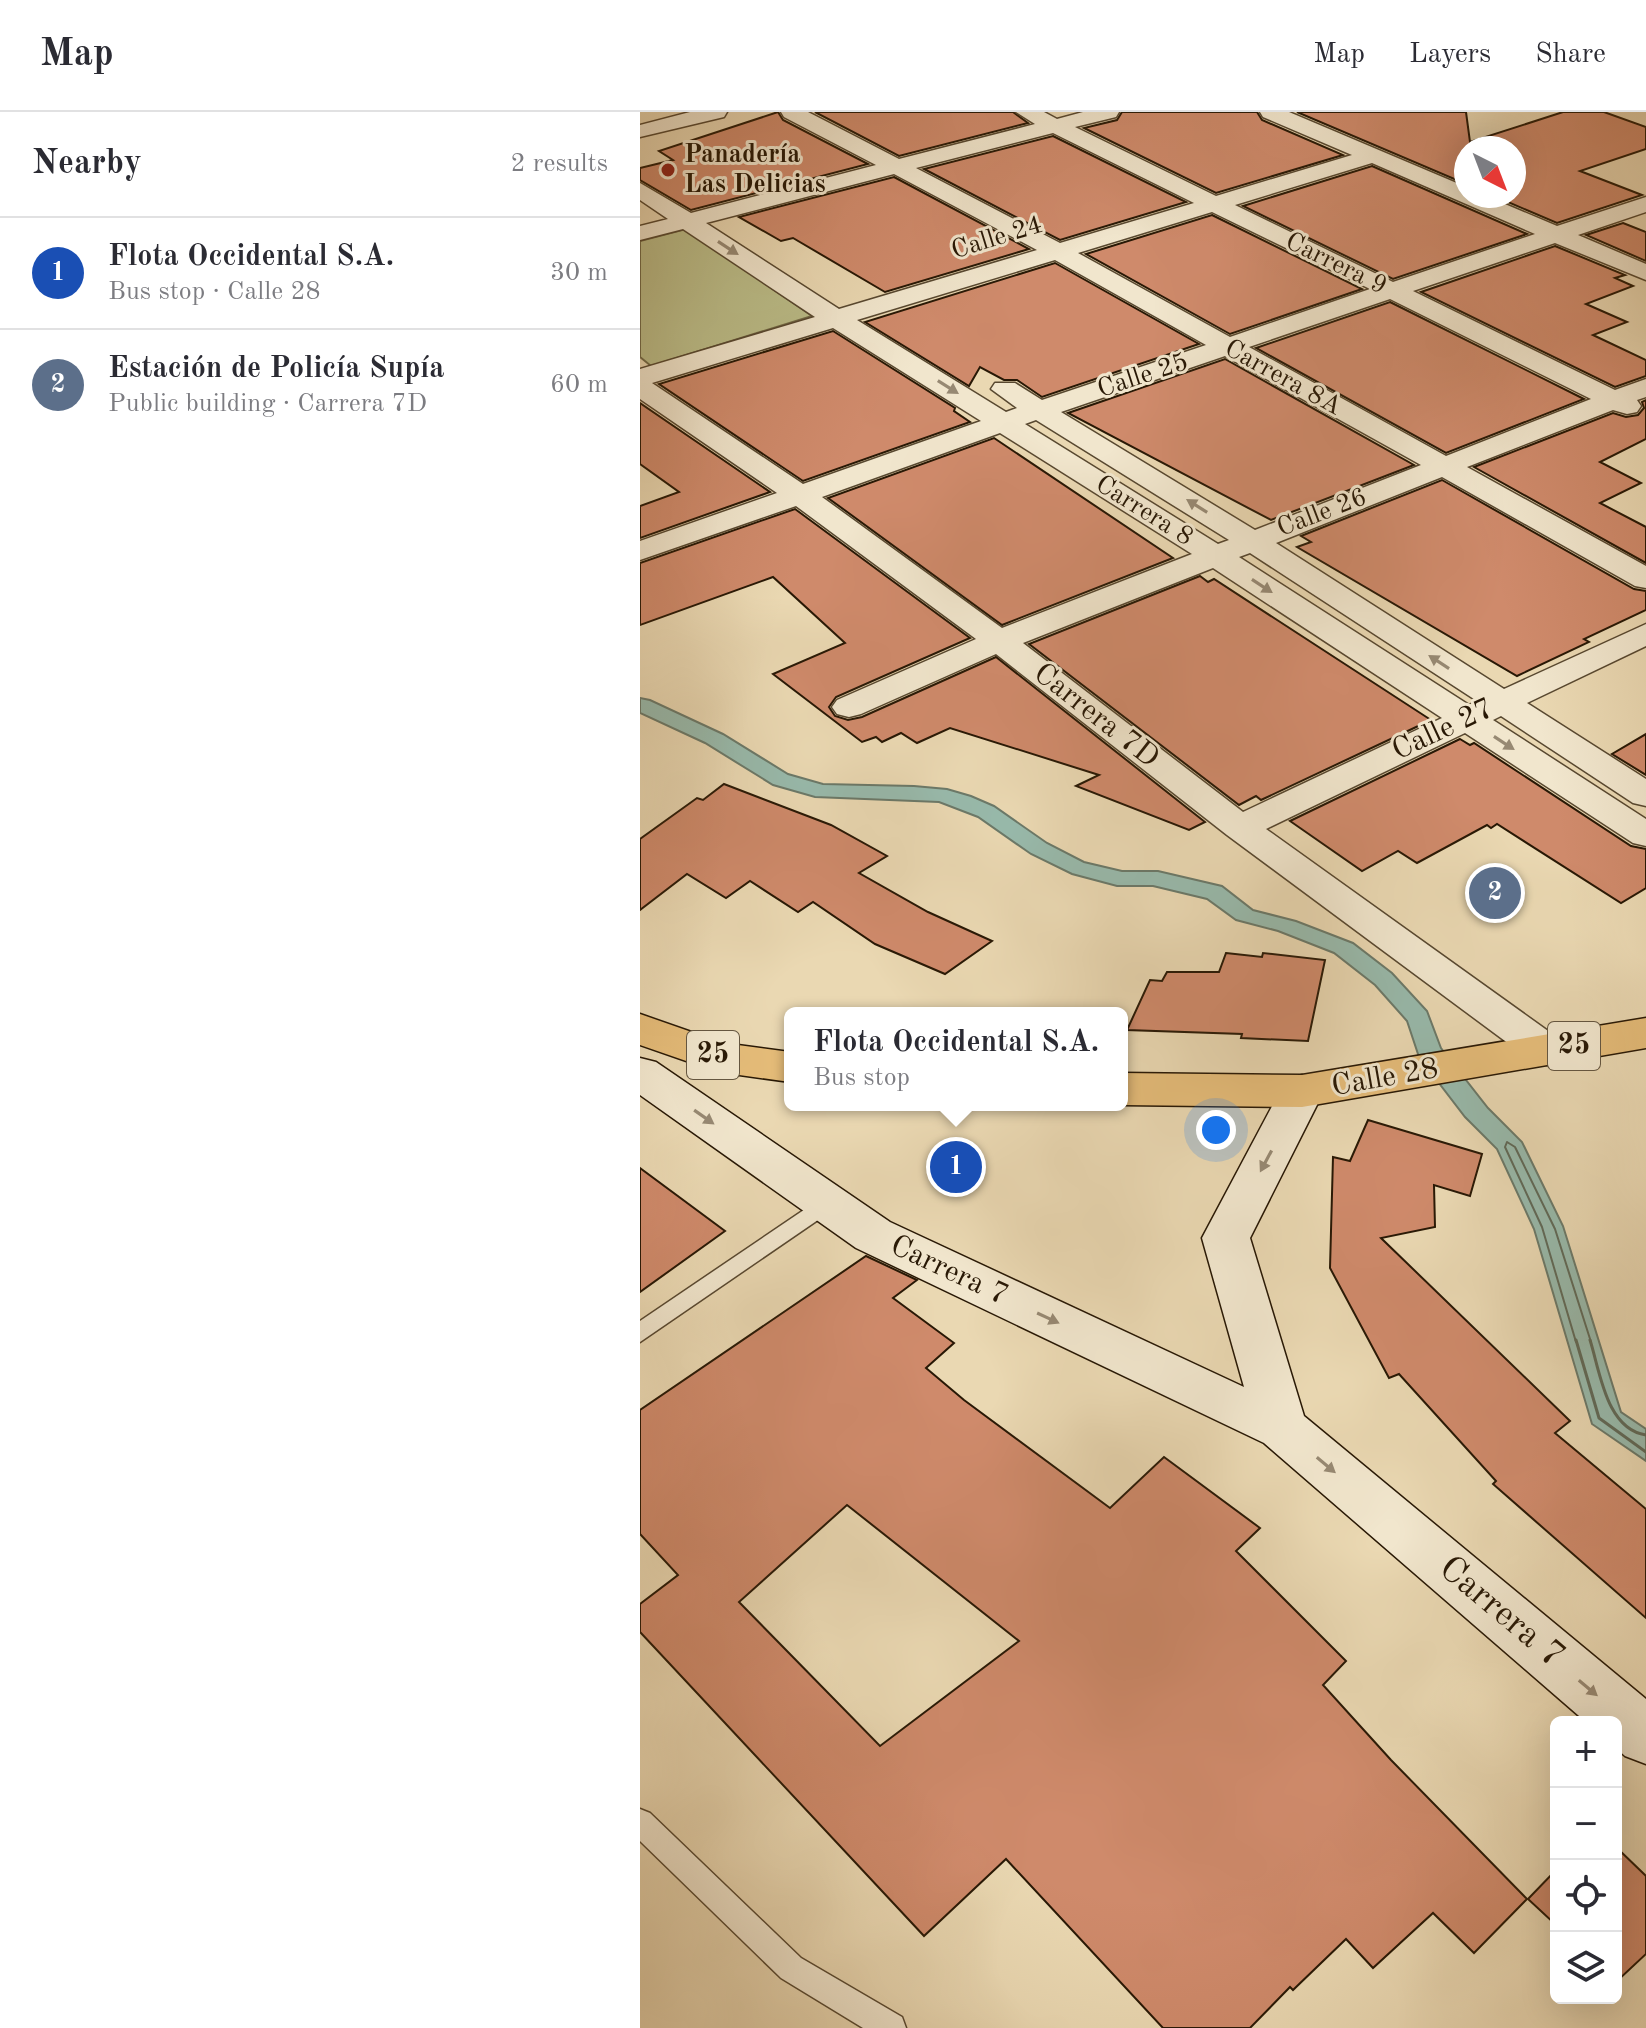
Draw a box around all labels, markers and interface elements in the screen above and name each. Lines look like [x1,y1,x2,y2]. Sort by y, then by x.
text: Map [40,36,114,74]
text: Map [1313,41,1365,69]
text: Layers [1409,41,1491,69]
text: Share [1535,41,1606,69]
north arrow [1454,136,1526,208]
place label: Panadería Las Delicias [684,142,826,198]
text: Nearby [32,147,142,181]
text: 2 results [510,151,608,177]
marker: Panadería Las Delicias [659,161,677,179]
street label: Calle 24 [948,212,1046,264]
street label: Carrera 9 [1281,228,1391,300]
one-way arrow [718,241,739,256]
text: Flota Occidental S.A. [108,242,394,272]
text: 1 [50,260,66,286]
text: 30 m [550,260,608,286]
text: Bus stop · Calle 28 [108,279,321,305]
street label: Carrera 8A [1220,335,1346,421]
street label: Calle 25 [1094,349,1192,403]
text: Estación de Policía Supía [108,354,444,384]
text: 2 [50,372,66,398]
text: 60 m [550,372,608,398]
one-way arrow [937,380,959,394]
text: Public building · Carrera 7D [108,391,427,417]
street label: Carrera 8 [1091,471,1197,551]
street label: Calle 26 [1274,484,1370,542]
one-way arrow [1186,500,1208,514]
one-way arrow [1252,579,1273,594]
one-way arrow [1428,656,1450,670]
street label: Carrera 7D [1028,658,1164,774]
street label: Calle 27 [1388,694,1498,766]
one-way arrow [1493,736,1514,751]
pin: 2 [1469,863,1521,923]
popup [784,1007,1128,1111]
road number: 25 [1548,1022,1600,1070]
text: Flota Occidental S.A. [813,1028,1099,1058]
road number: 25 [687,1031,739,1079]
street label: Calle 28 [1329,1054,1441,1102]
text: Bus stop [813,1065,910,1091]
one-way arrow [693,1109,714,1124]
your location [1196,1110,1236,1150]
pin: 1 [930,1137,982,1197]
one-way arrow [1259,1149,1272,1172]
street label: Carrera 7 [885,1231,1013,1311]
one-way arrow [1037,1311,1060,1325]
one-way arrow [1316,1456,1336,1473]
street label: Carrera 7 [1431,1551,1571,1675]
one-way arrow [1578,1679,1598,1696]
map controls [1550,1716,1622,2004]
button: + [1550,1716,1622,1788]
button: − [1550,1788,1622,1860]
button: locate [1550,1860,1622,1932]
button: layers [1550,1932,1622,2004]

